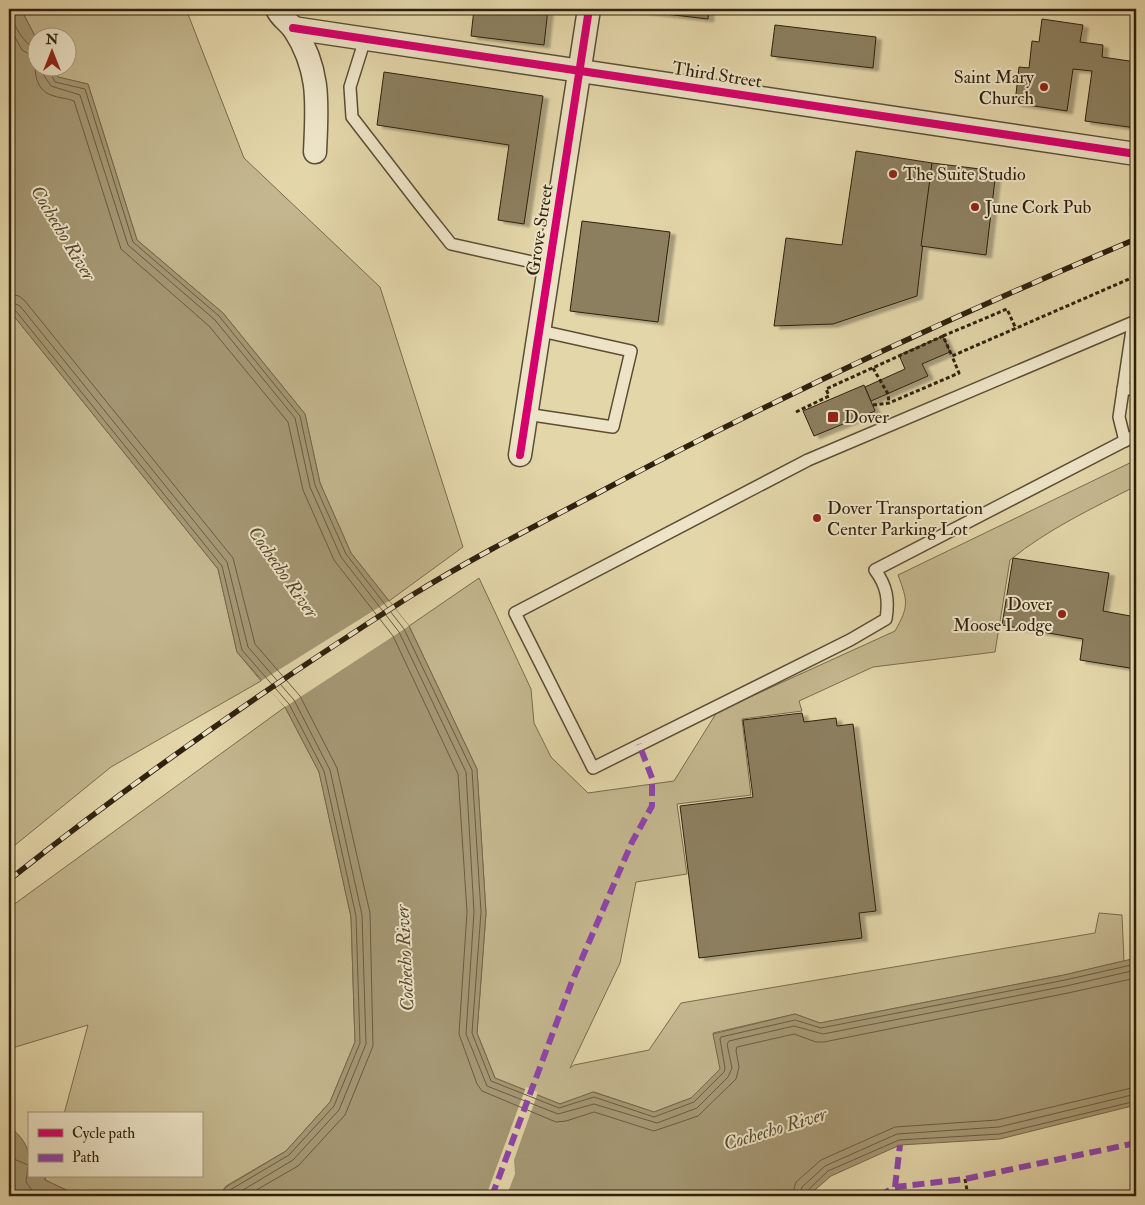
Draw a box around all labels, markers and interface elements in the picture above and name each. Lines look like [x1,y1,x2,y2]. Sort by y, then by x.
north arrow [28,28,78,78]
text: N [45,31,59,48]
street label: Third Street [671,57,764,93]
place label: Saint Mary Church [954,66,1035,110]
marker: Saint Mary Church [1038,81,1050,93]
place label: The Suite Studio [903,163,1026,186]
marker: The Suite Studio [887,168,899,180]
water label: Cochecho River [25,181,101,286]
street label: Grove Street [521,182,559,278]
place label: June Cork Pub [984,196,1092,219]
marker: June Cork Pub [969,201,981,213]
place label: Dover [844,406,889,429]
marker: Dover [826,410,840,424]
place label: Dover Transportation Center Parking Lot [827,497,983,541]
marker: Dover Transportation Center Parking Lot [811,512,823,524]
water label: Cochecho River [243,521,324,623]
place label: Dover Moose Lodge [953,593,1052,637]
marker: Dover Moose Lodge [1056,608,1068,620]
water label: Cochecho River [390,903,420,1012]
water label: Cochecho River [720,1102,830,1156]
legend [28,1112,202,1178]
text: Cycle path [72,1124,135,1144]
text: Path [72,1148,99,1167]

